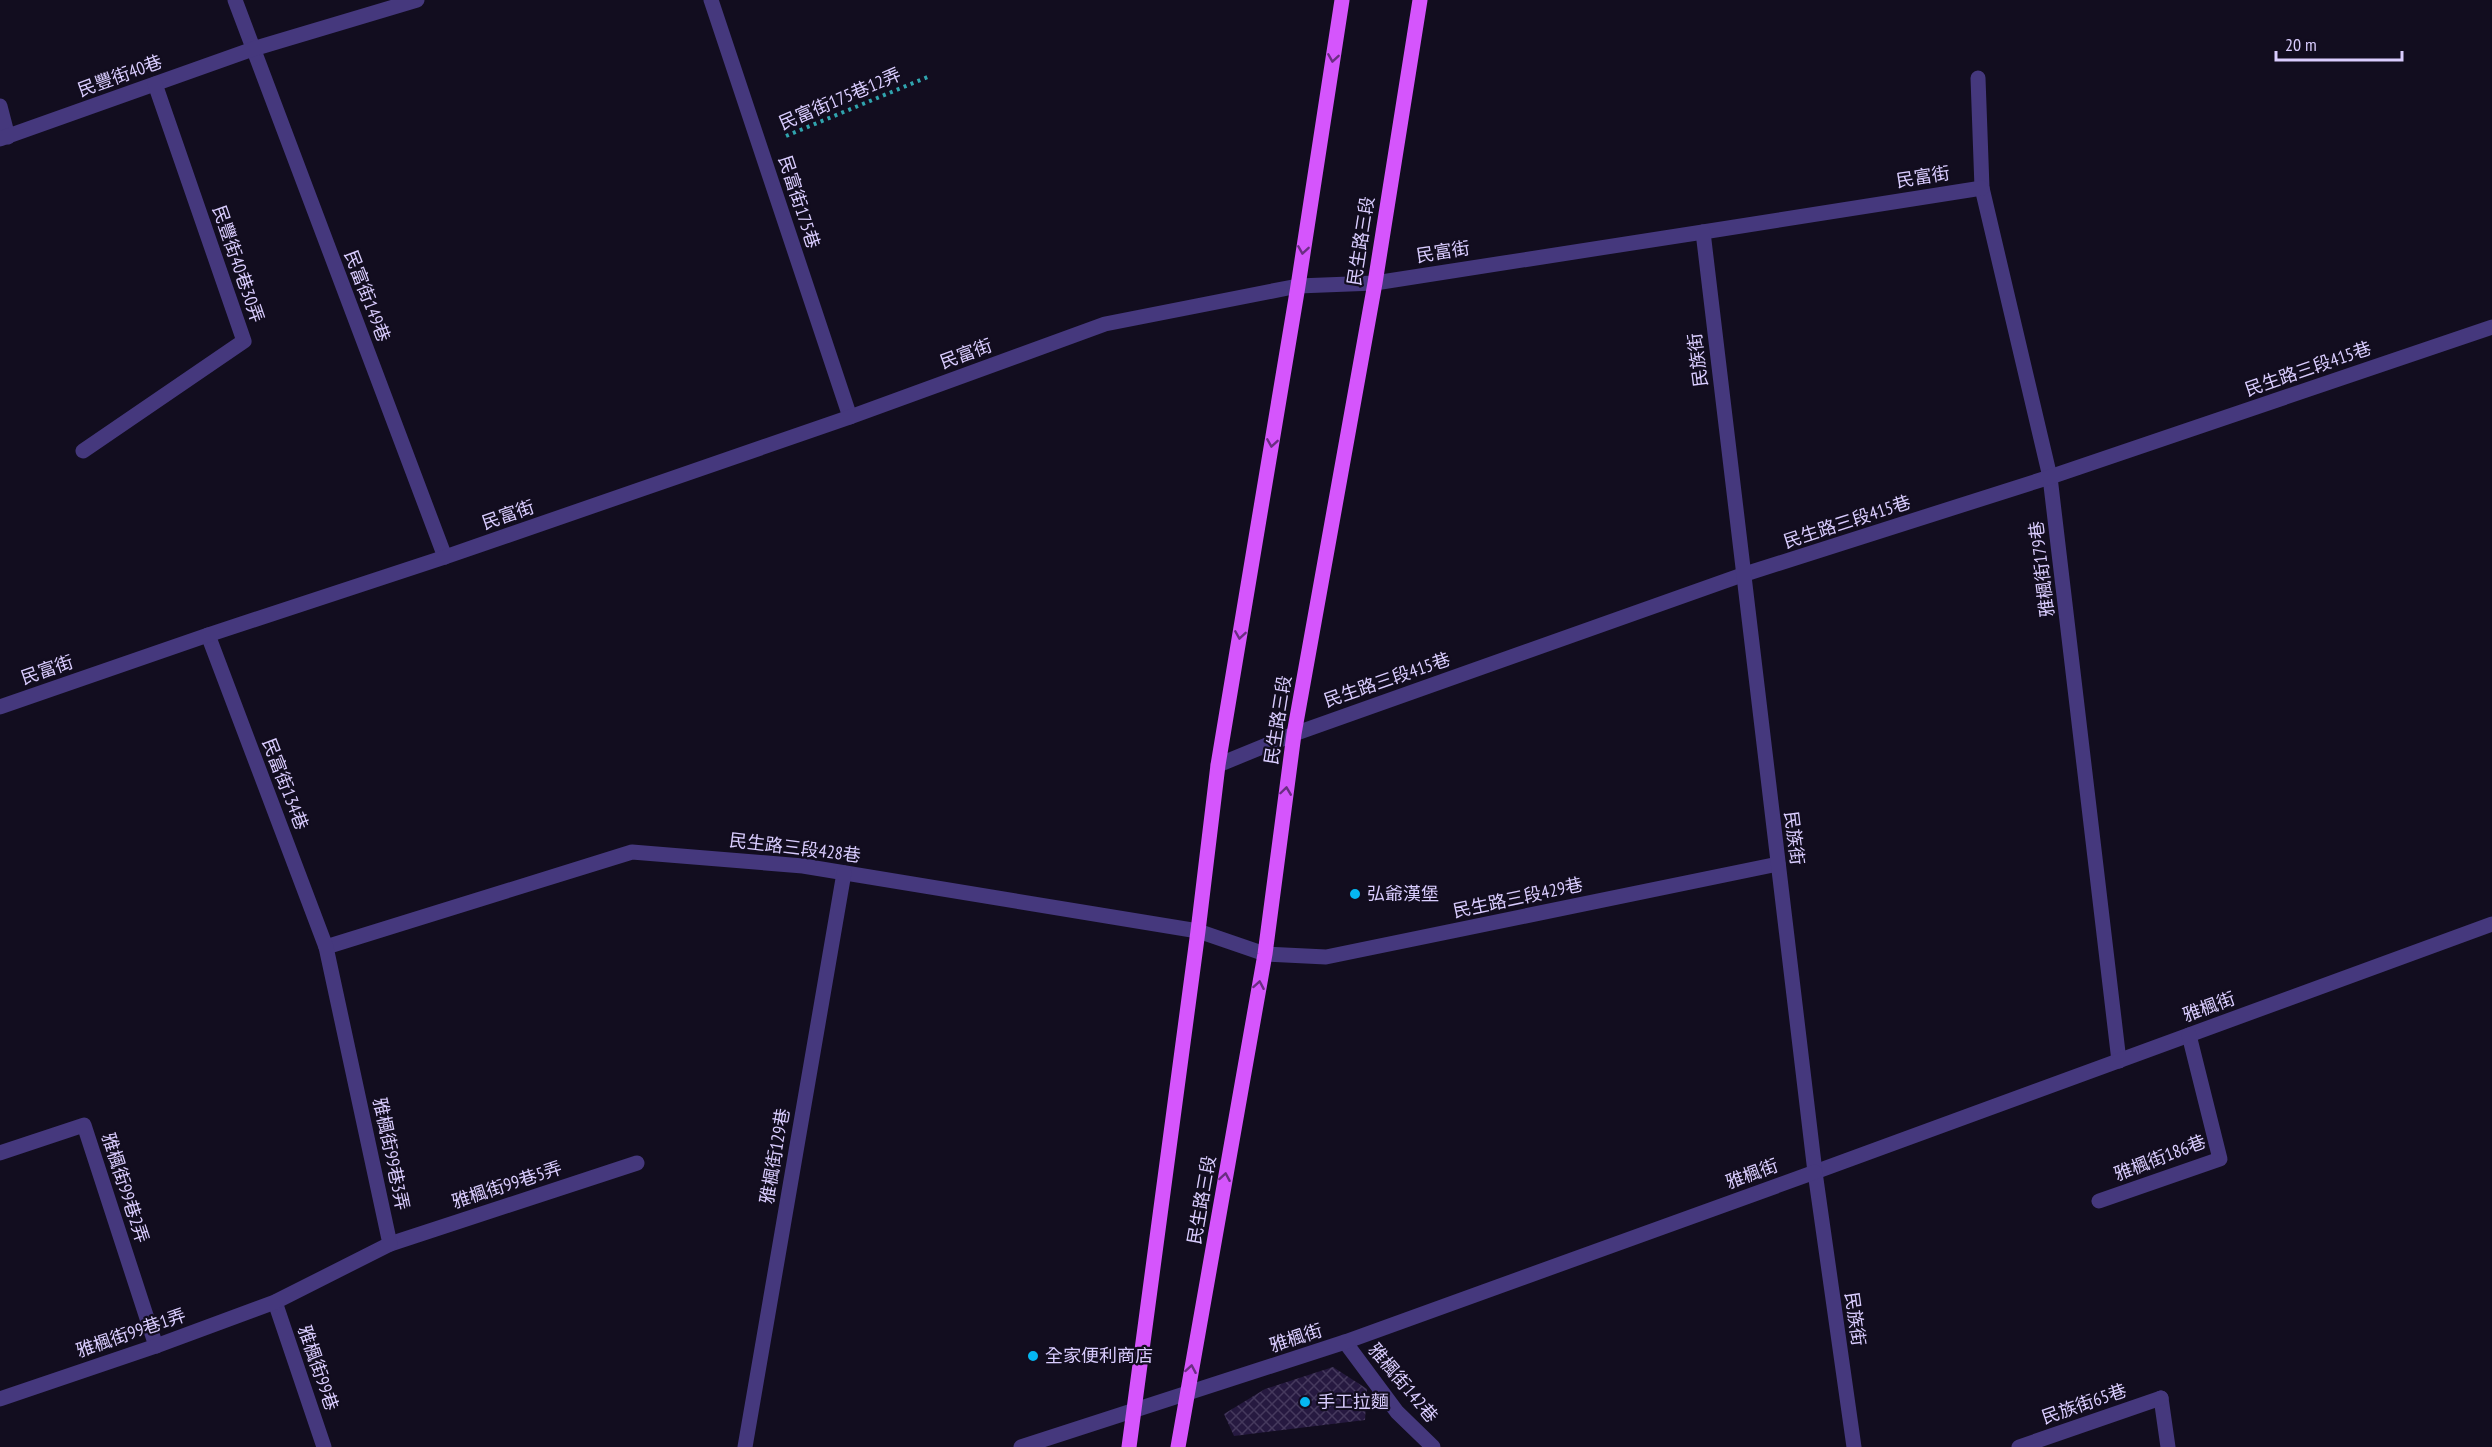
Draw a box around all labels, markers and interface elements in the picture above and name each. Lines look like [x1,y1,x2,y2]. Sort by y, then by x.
scale bar [2276,24,2402,62]
text: 20 m [2285,33,2317,56]
street label: 民豐街40巷 [74,50,165,101]
one-way arrow [1328,53,1340,62]
street label: 民富街175巷12弄 [775,62,904,135]
street label: 民富街175巷 [774,152,825,251]
street label: 民富街 [1894,161,1951,192]
street label: 民生路三段 [1342,195,1379,287]
street label: 民豐街40巷30弄 [208,202,269,325]
street label: 民富街 [1414,236,1471,267]
one-way arrow [1297,245,1310,255]
street label: 民富街149巷 [339,247,395,345]
street label: 民族街 [1683,332,1712,388]
street label: 民富街 [937,333,995,374]
street label: 民生路三段415巷 [2242,336,2374,401]
one-way arrow [1266,438,1278,448]
street label: 民生路三段415巷 [1780,490,1913,553]
street label: 民富街 [479,495,537,534]
street label: 雅楓街179巷 [2024,520,2059,618]
one-way arrow [1234,631,1246,640]
street label: 民生路三段415巷 [1321,647,1453,712]
street label: 民富街 [18,650,76,689]
street label: 民生路三段 [1259,674,1296,766]
street label: 民富街134巷 [257,735,313,833]
one-way arrow [1280,787,1292,796]
street label: 民族街 [1780,810,1809,866]
street label: 民生路三段428巷 [728,828,862,867]
street label: 民生路三段429巷 [1451,873,1585,923]
place label: 弘爺漢堡 [1367,882,1439,905]
marker: 弘爺漢堡 [1348,887,1362,901]
one-way arrow [1253,980,1265,989]
street label: 雅楓街 [2180,986,2238,1027]
street label: 雅楓街99巷3弄 [368,1096,415,1212]
street label: 雅楓街129巷 [755,1106,794,1205]
street label: 雅楓街99巷2弄 [97,1130,154,1246]
street label: 雅楓街186巷 [2111,1130,2209,1186]
street label: 雅楓街 [1723,1153,1781,1194]
street label: 民生路三段 [1182,1154,1221,1246]
street label: 雅楓街99巷5弄 [449,1156,565,1213]
one-way arrow [1219,1172,1231,1181]
street label: 民族街 [1840,1291,1871,1347]
street label: 雅楓街99巷1弄 [73,1303,189,1362]
street label: 雅楓街 [1267,1318,1325,1357]
street label: 雅楓街99巷 [293,1322,344,1413]
street label: 雅楓街142巷 [1364,1338,1443,1427]
place label: 全家便利商店 [1045,1344,1153,1367]
marker: 全家便利商店 [1026,1349,1040,1363]
one-way arrow [1185,1364,1197,1373]
street label: 民族街65巷 [2038,1378,2129,1429]
place label: 手工拉麵 [1317,1390,1389,1413]
marker: 手工拉麵 [1298,1395,1312,1409]

